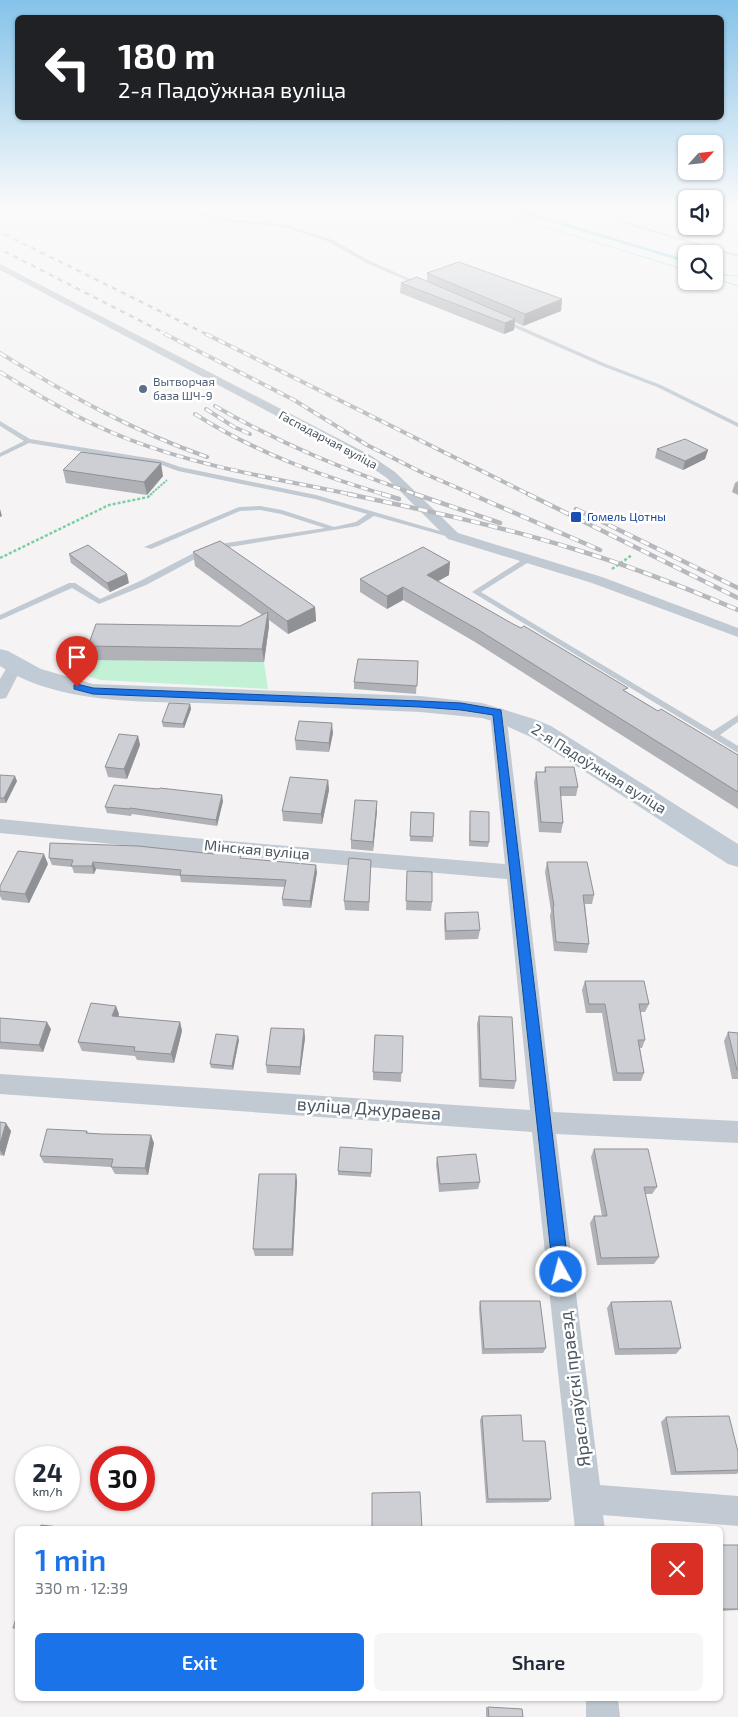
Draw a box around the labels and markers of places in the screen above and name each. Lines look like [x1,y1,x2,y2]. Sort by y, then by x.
place label: Вытворчая база ШЧ-9 [153,374,215,402]
marker: Вытворчая база ШЧ-9 [137,383,149,395]
place label: Гомель Цотны [587,509,666,523]
marker: Гомель Цотны [569,510,583,524]
pin [56,636,98,687]

